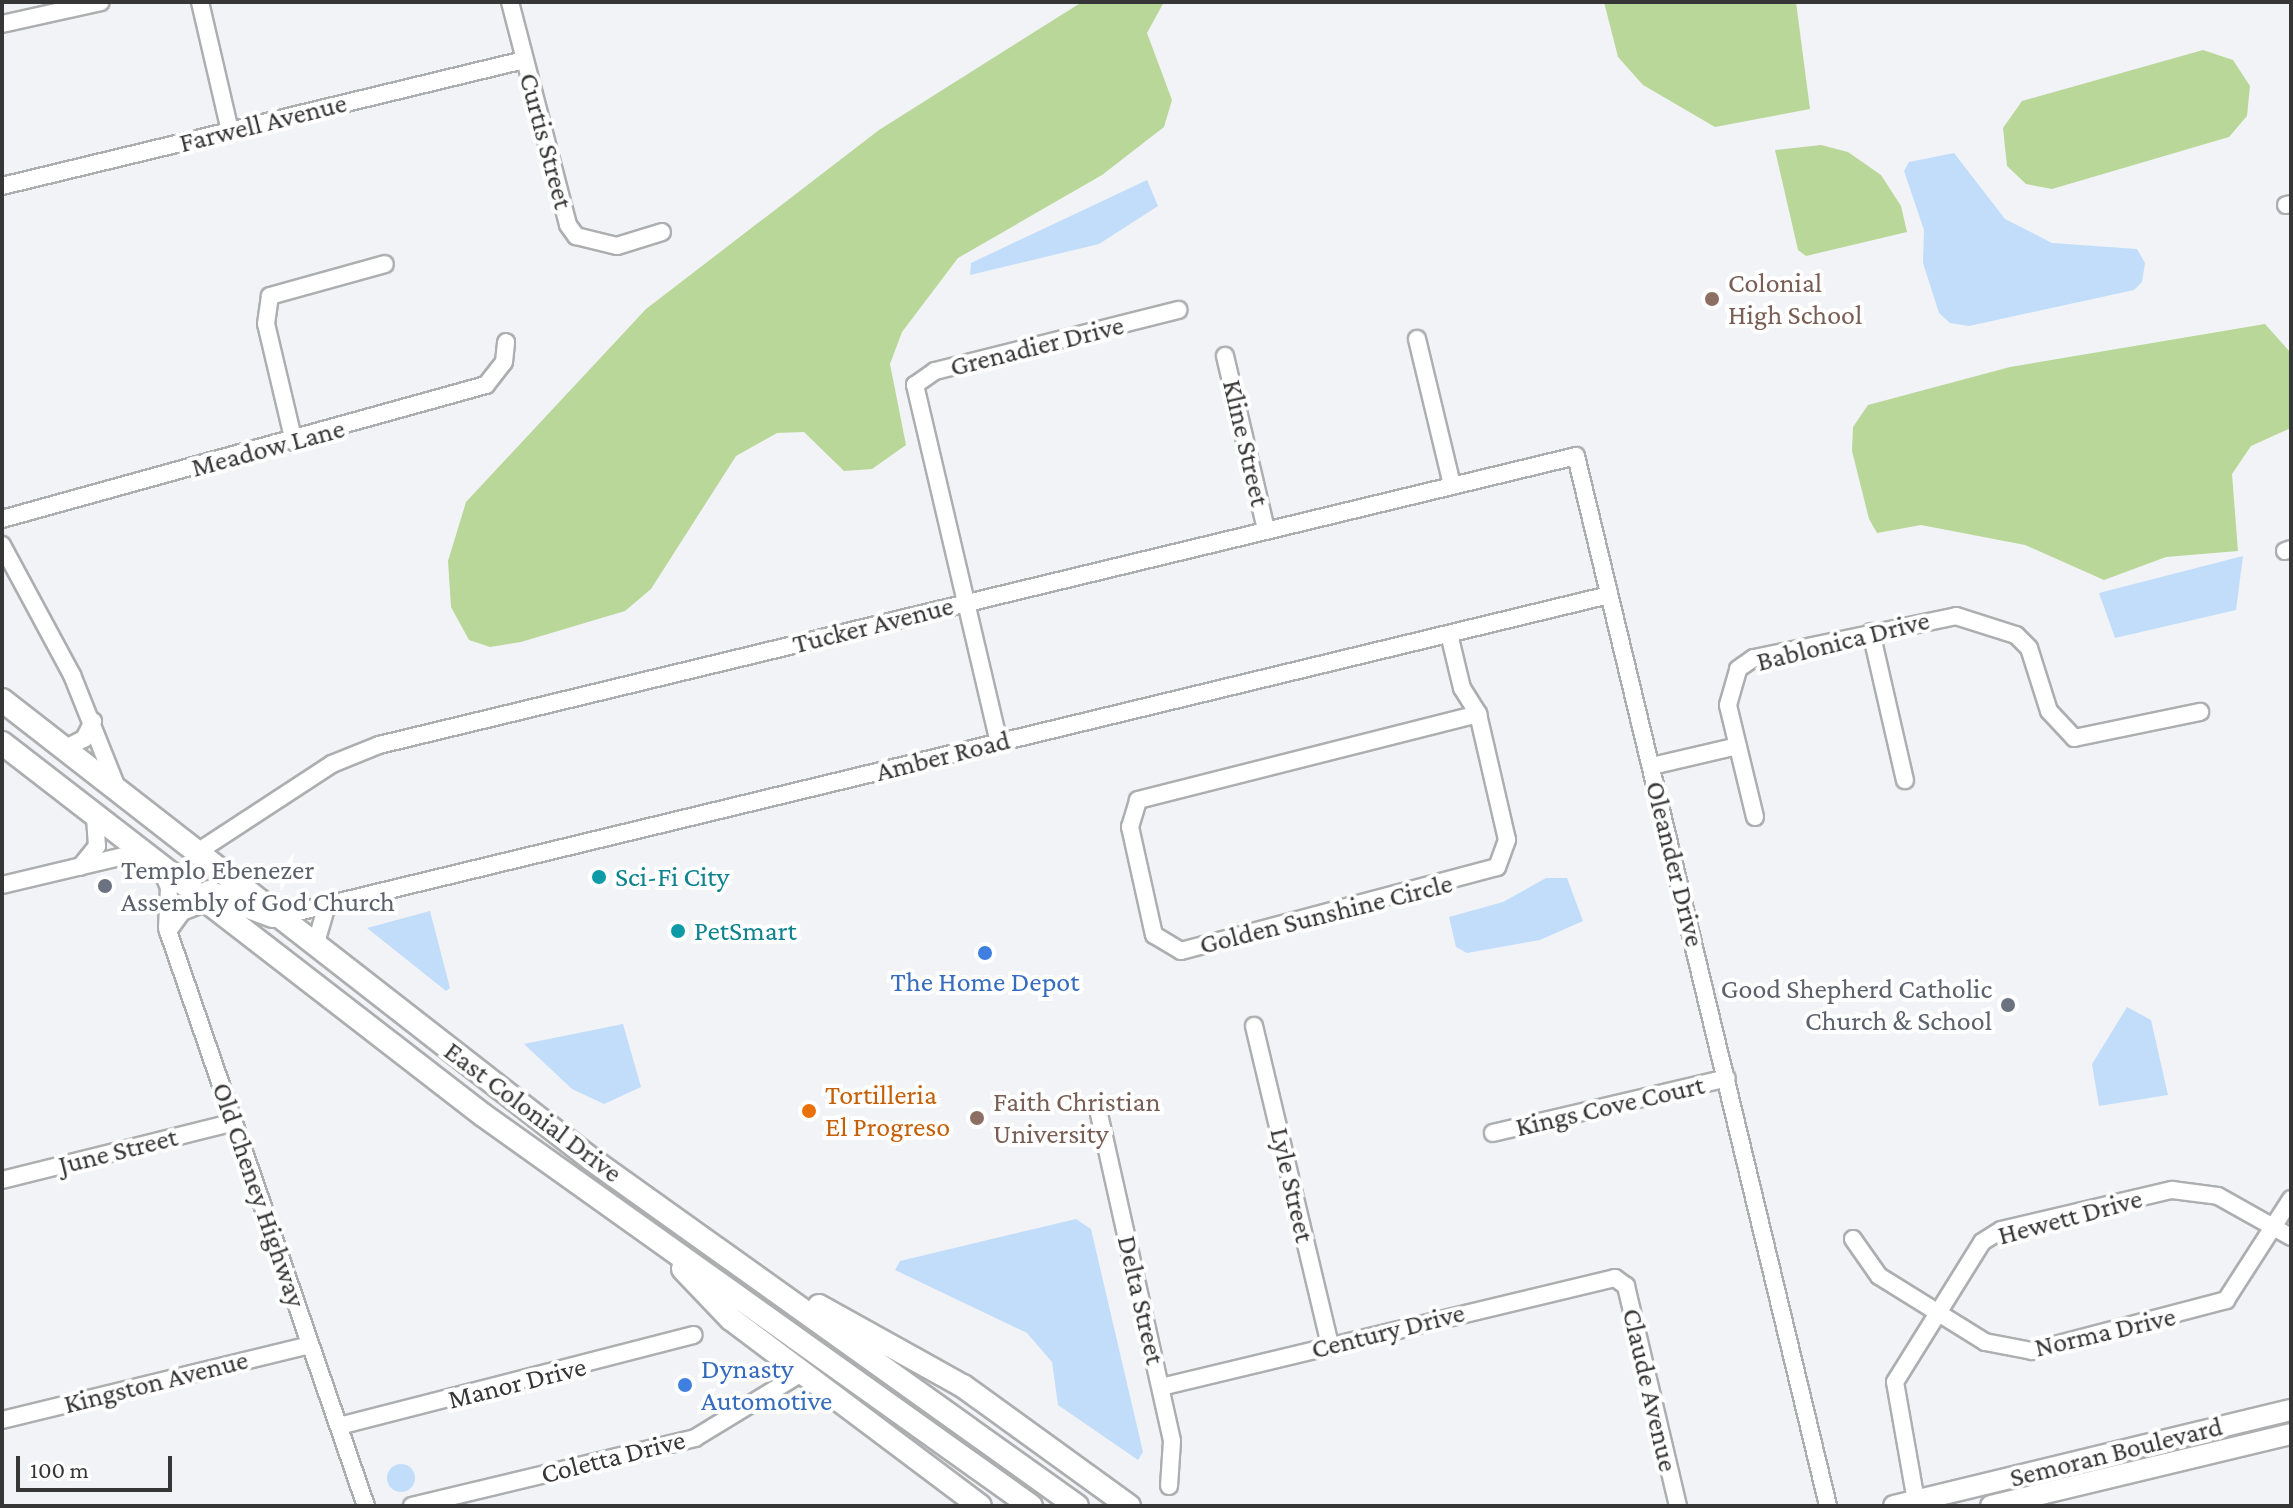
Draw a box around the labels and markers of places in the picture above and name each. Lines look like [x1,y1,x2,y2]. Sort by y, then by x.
place label: Colonial High School [1728,266,1862,332]
marker: Colonial High School [1703,290,1721,308]
place label: Templo Ebenezer Assembly of God Church [121,853,395,919]
place label: Sci-Fi City [615,860,729,894]
marker: Sci-Fi City [590,868,608,886]
marker: Templo Ebenezer Assembly of God Church [96,877,114,895]
place label: PetSmart [694,914,797,948]
marker: PetSmart [669,922,687,940]
marker: The Home Depot [976,944,994,962]
place label: The Home Depot [891,965,1079,999]
place label: Good Shepherd Catholic Church & School [1721,972,1992,1038]
marker: Good Shepherd Catholic Church & School [1999,996,2017,1014]
place label: Tortilleria El Progreso [825,1078,950,1144]
place label: Faith Christian University [993,1085,1160,1151]
marker: Tortilleria El Progreso [800,1102,818,1120]
marker: Faith Christian University [968,1109,986,1127]
place label: Dynasty Automotive [701,1352,832,1418]
marker: Dynasty Automotive [676,1376,694,1394]

